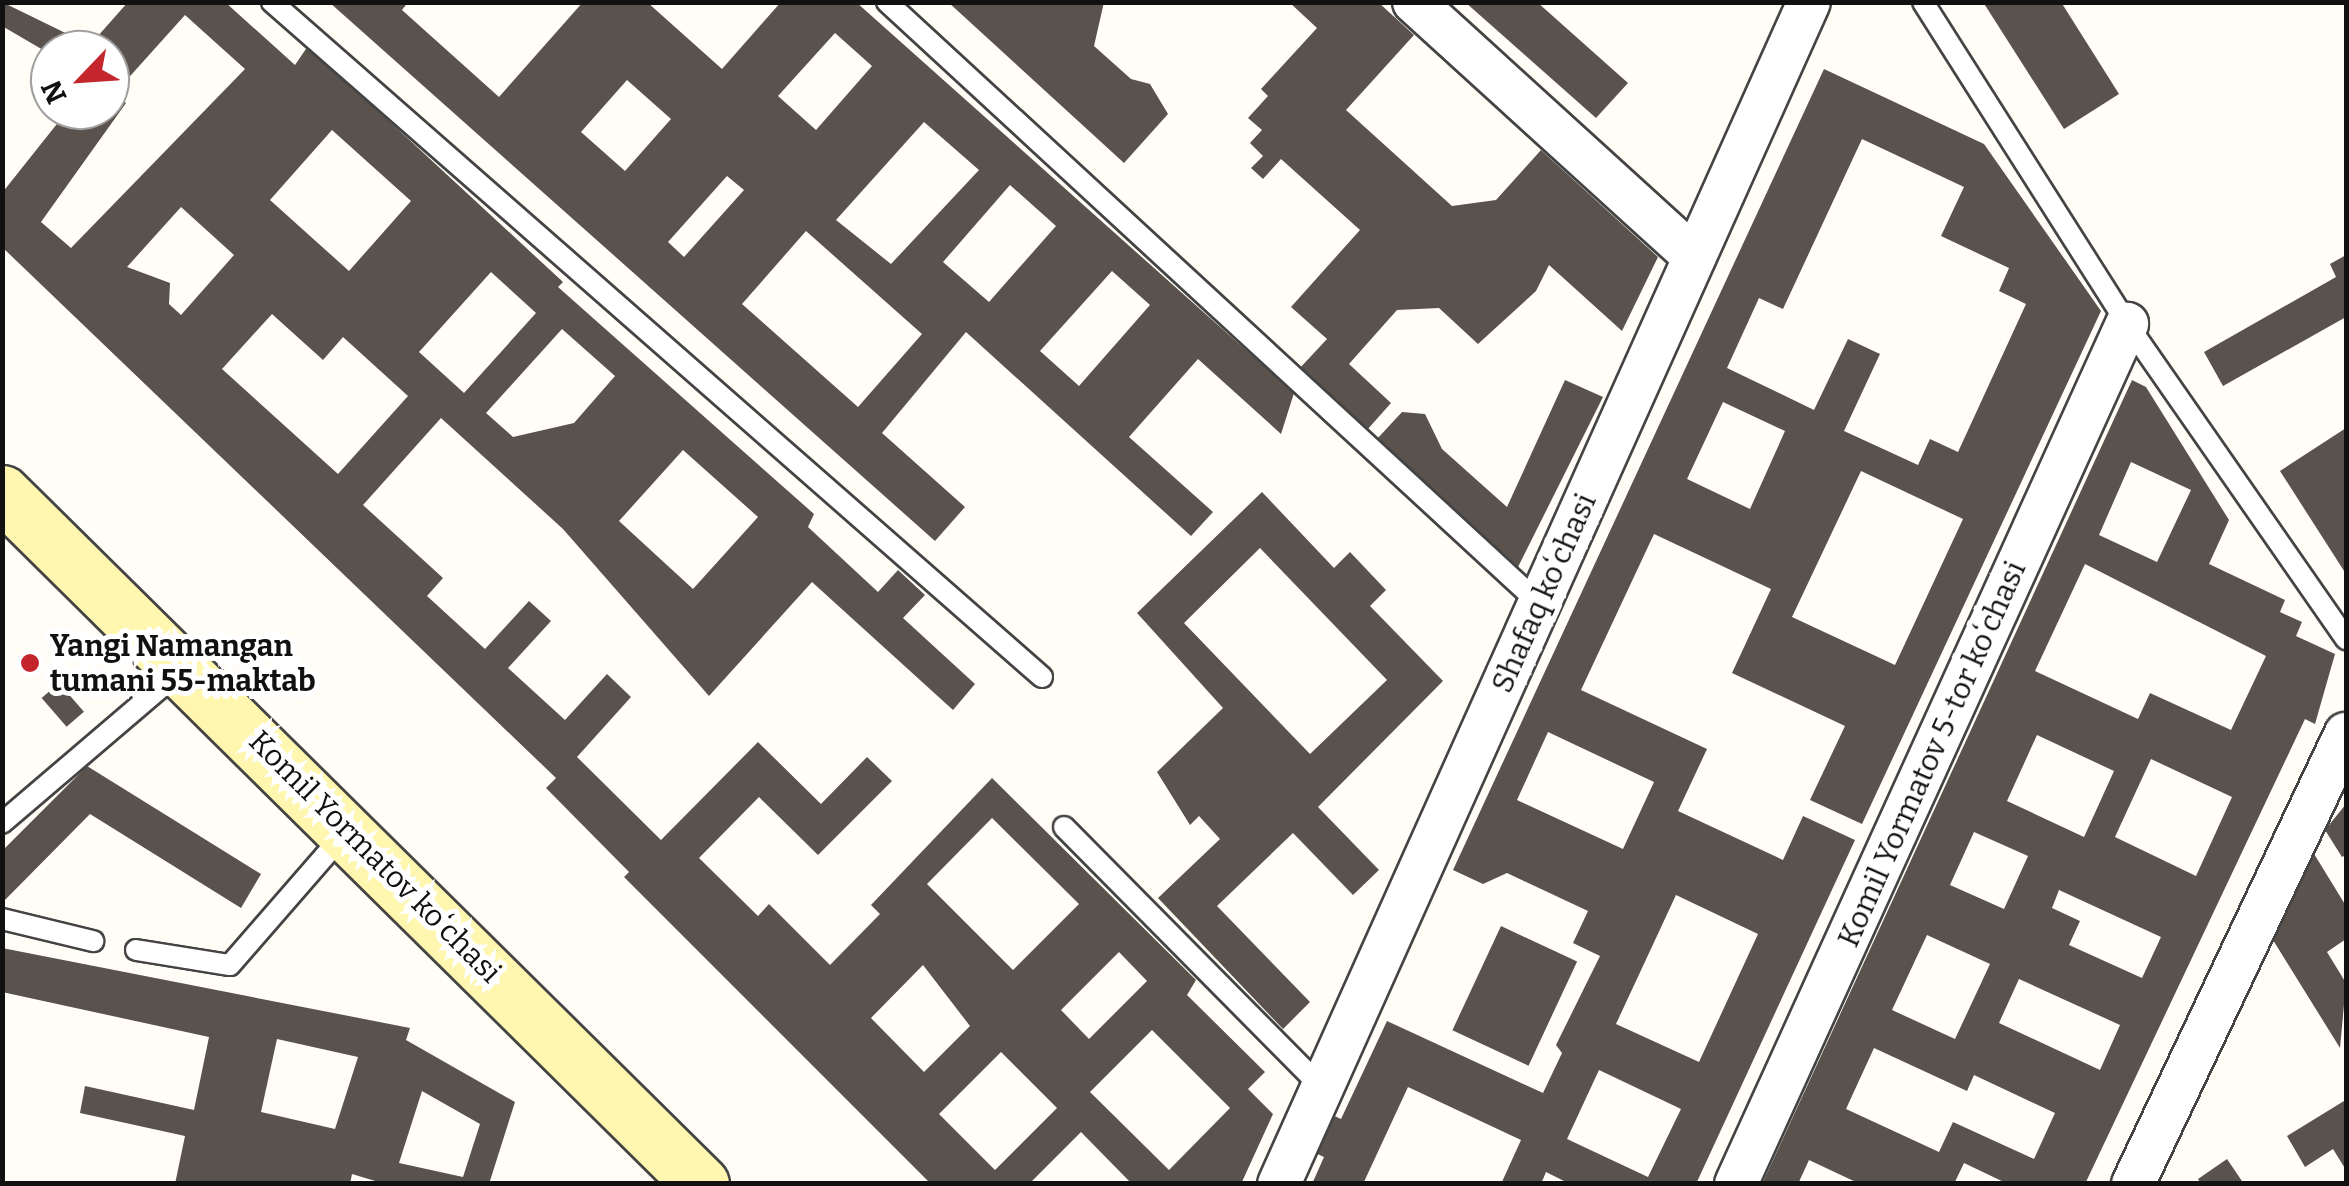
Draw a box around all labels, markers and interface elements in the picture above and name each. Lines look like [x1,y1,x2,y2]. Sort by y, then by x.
north arrow [30,30,130,130]
text: N [35,75,74,109]
street label: Shafaq koʻchasi [1484,488,1604,698]
street label: Komil Yormatov 5-tor koʻchasi [1830,556,2034,952]
place label: Yangi Namangan tumani 55-maktab [50,628,316,698]
marker: Yangi Namangan tumani 55-maktab [19,652,41,674]
street label: Komil Yormatov koʻchasi [241,723,509,991]

